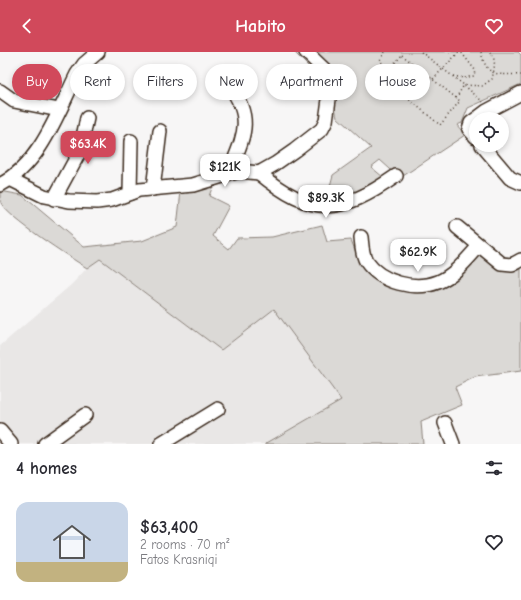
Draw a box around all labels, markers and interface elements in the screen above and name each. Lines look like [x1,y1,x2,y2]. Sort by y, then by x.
icon: back [16,15,38,37]
icon: heart [483,15,505,37]
text: Habito [235,16,286,37]
chip: Buy [12,64,62,100]
chip: Rent [70,64,125,100]
chip: Filters [133,64,197,100]
chip: New [205,64,258,100]
chip: Apartment [266,64,357,100]
chip: House [365,64,430,100]
map controls [469,112,509,152]
button: locate [469,112,509,152]
pin: $63.4K [55,131,121,165]
text: $63.4K [70,136,106,151]
pin: $121K [197,154,253,188]
text: $121K [209,159,241,174]
pin: $89.3K [293,185,359,219]
text: $89.3K [307,190,345,205]
pin: $62.9K [385,239,451,273]
text: $62.9K [399,244,437,259]
icon: filters [483,457,505,479]
text: 4 homes [16,459,77,478]
icon: home [48,518,96,566]
text: $63,400 [140,518,198,537]
icon: heart [483,531,505,553]
text: 2 rooms · 70 m² [140,537,229,552]
text: Fatos Krasniqi [140,552,218,567]

